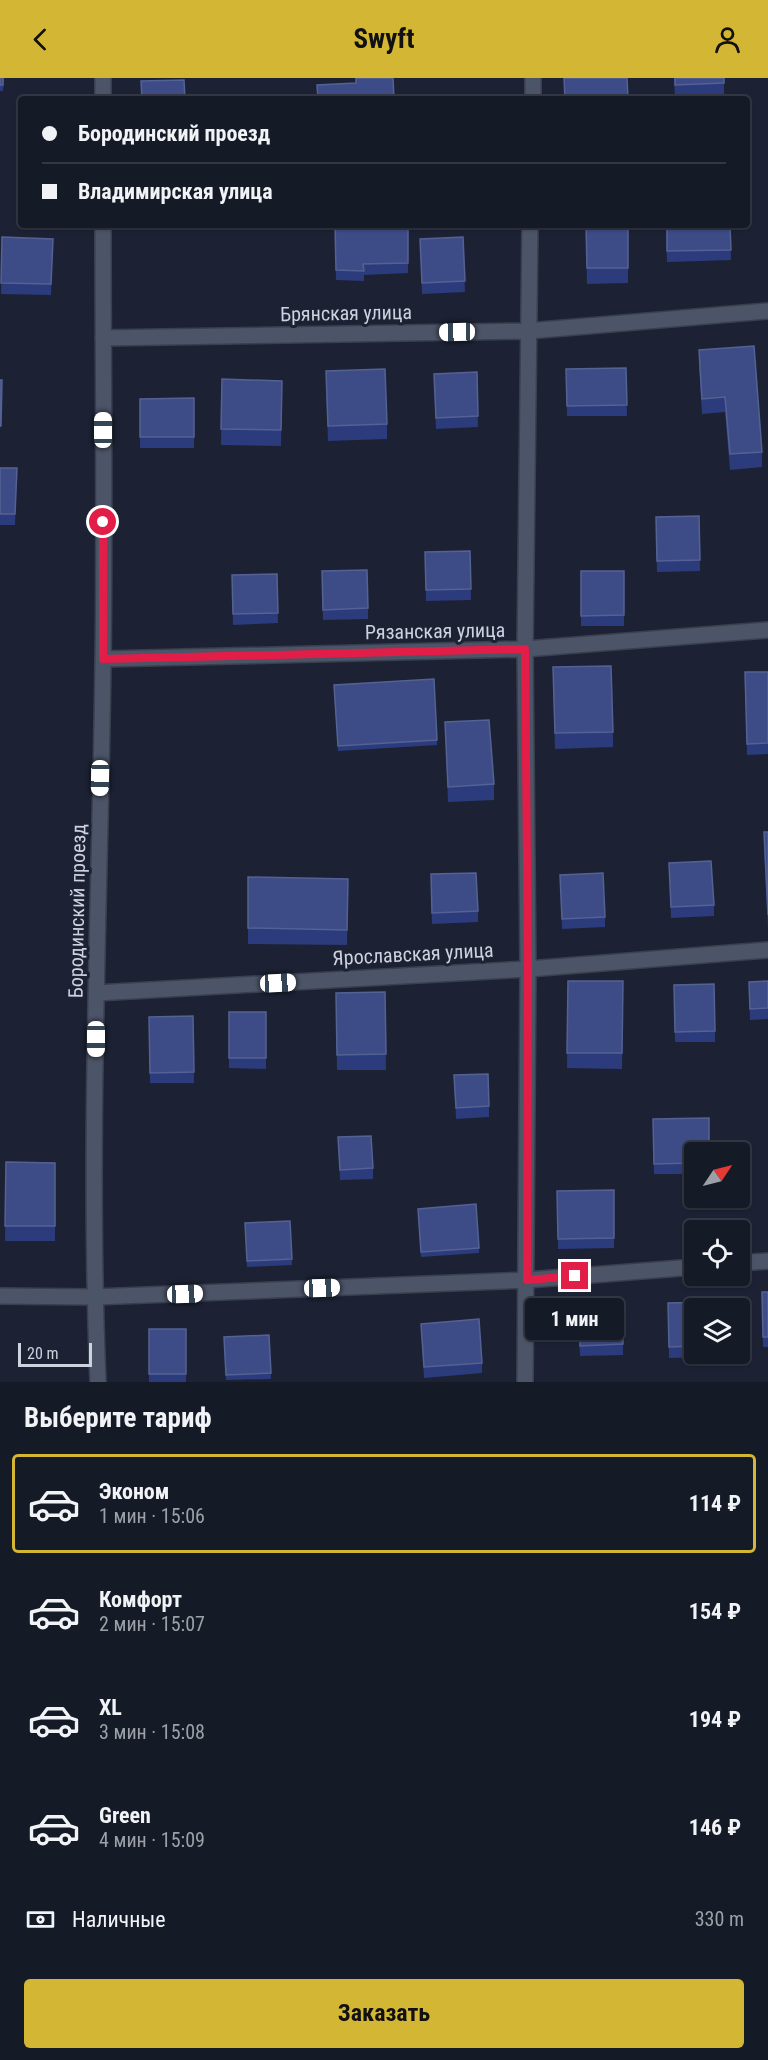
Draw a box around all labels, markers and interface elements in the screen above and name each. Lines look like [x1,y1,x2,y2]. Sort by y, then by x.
icon: back [24,23,57,56]
text: Swyft [354,23,415,55]
icon: person [711,23,744,56]
text: Бородинский проезд [78,121,270,146]
text: Владимирская улица [78,179,273,204]
street label: Брянская улица [280,300,412,326]
car [439,323,475,341]
car [94,412,112,448]
route start [89,508,116,535]
street label: Рязанская улица [365,618,505,644]
car [91,760,109,796]
street label: Бородинский проезд [63,823,91,998]
street label: Ярославская улица [332,938,494,970]
car [260,973,296,993]
car [87,1021,105,1057]
north arrow [684,1142,750,1208]
map controls [684,1142,750,1364]
button: locate [684,1220,750,1286]
route end [561,1262,588,1289]
car [304,1278,340,1298]
car [167,1284,203,1304]
callout: 1 мин [526,1297,624,1339]
button: layers [684,1298,750,1364]
text: 1 мин [551,1307,598,1331]
scale bar [18,1340,92,1368]
text: 20 m [27,1344,59,1363]
text: Выберите тариф [24,1402,212,1434]
icon: car [27,1477,81,1531]
text: Эконом [99,1479,169,1504]
text: 114 ₽ [689,1491,741,1516]
text: 1 мин · 15:06 [99,1504,205,1528]
icon: car [27,1585,81,1639]
text: Комфорт [99,1587,182,1612]
text: 154 ₽ [689,1599,741,1624]
text: 2 мин · 15:07 [99,1612,205,1636]
icon: car [27,1693,81,1747]
text: XL [99,1695,122,1720]
text: 194 ₽ [689,1707,741,1732]
text: 3 мин · 15:08 [99,1720,205,1744]
icon: car [27,1801,81,1855]
text: Green [99,1803,151,1828]
text: 146 ₽ [689,1815,741,1840]
text: 4 мин · 15:09 [99,1828,205,1852]
icon: cash [24,1903,57,1936]
text: Наличные [72,1907,166,1932]
text: 330 m [695,1907,744,1931]
button: Заказать [24,1979,744,2048]

